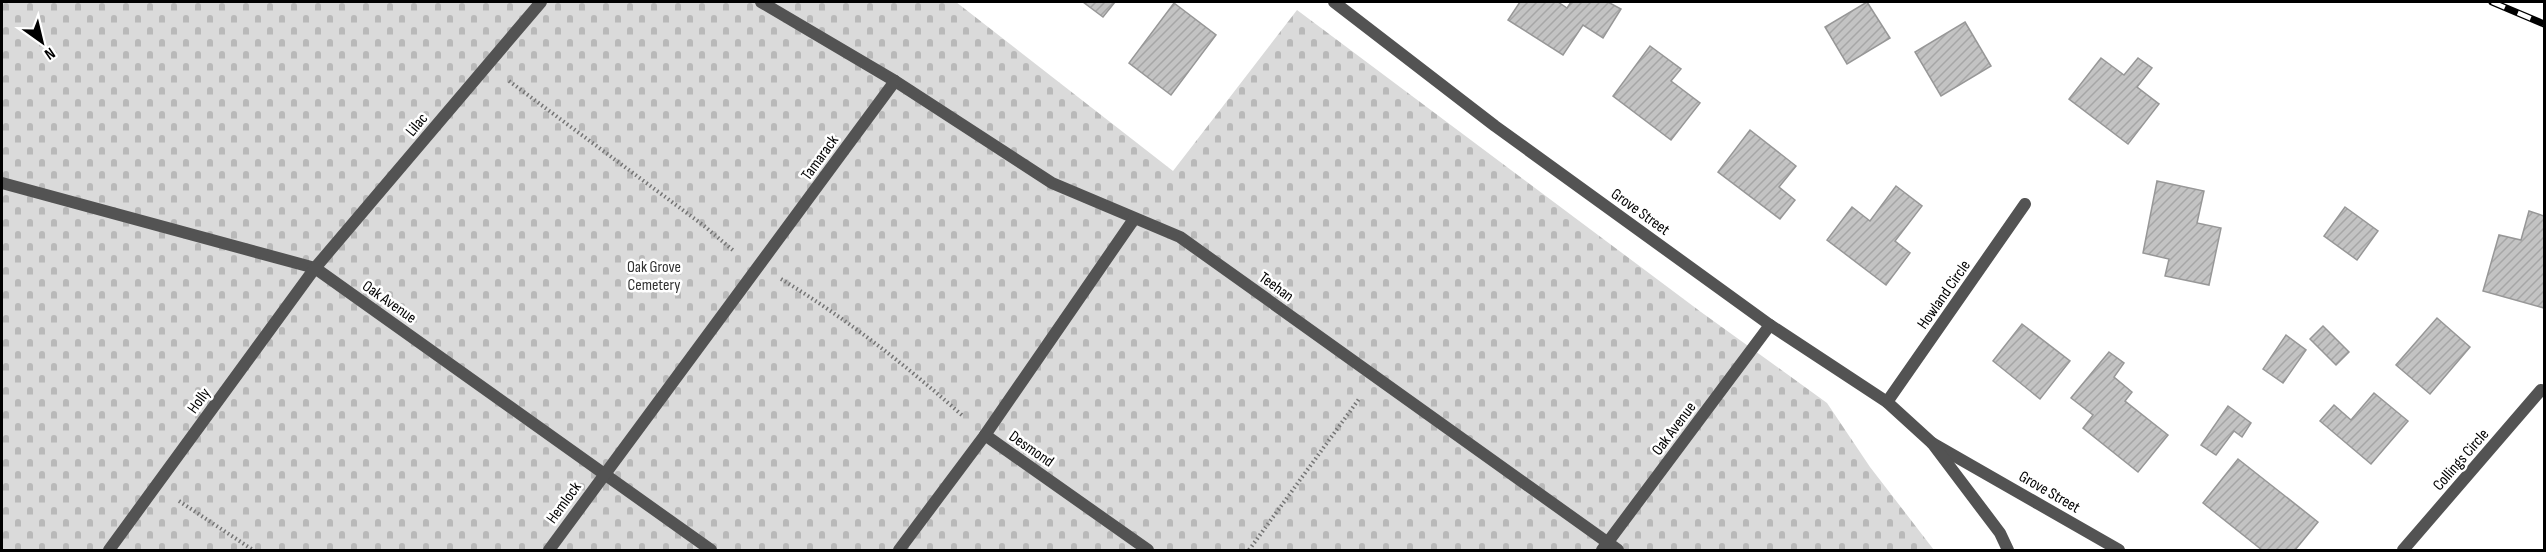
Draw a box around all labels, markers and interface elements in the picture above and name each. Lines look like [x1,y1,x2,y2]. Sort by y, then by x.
north arrow [12,12,72,72]
text: N [41,43,58,63]
street label: Lilac [402,109,432,140]
street label: Tamarack [798,132,843,184]
street label: Grove Street [1607,185,1673,240]
street label: Howland Circle [1914,257,1975,333]
park label: Oak Grove Cemetery [627,258,681,295]
street label: Teehan [1255,268,1297,306]
street label: Oak Avenue [358,277,420,328]
street label: Holly [184,384,215,417]
street label: Oak Avenue [1648,399,1700,459]
street label: Collings Circle [2429,425,2493,495]
street label: Desmond [1005,427,1057,471]
street label: Grove Street [2015,467,2083,518]
street label: Hemlock [543,478,586,527]

